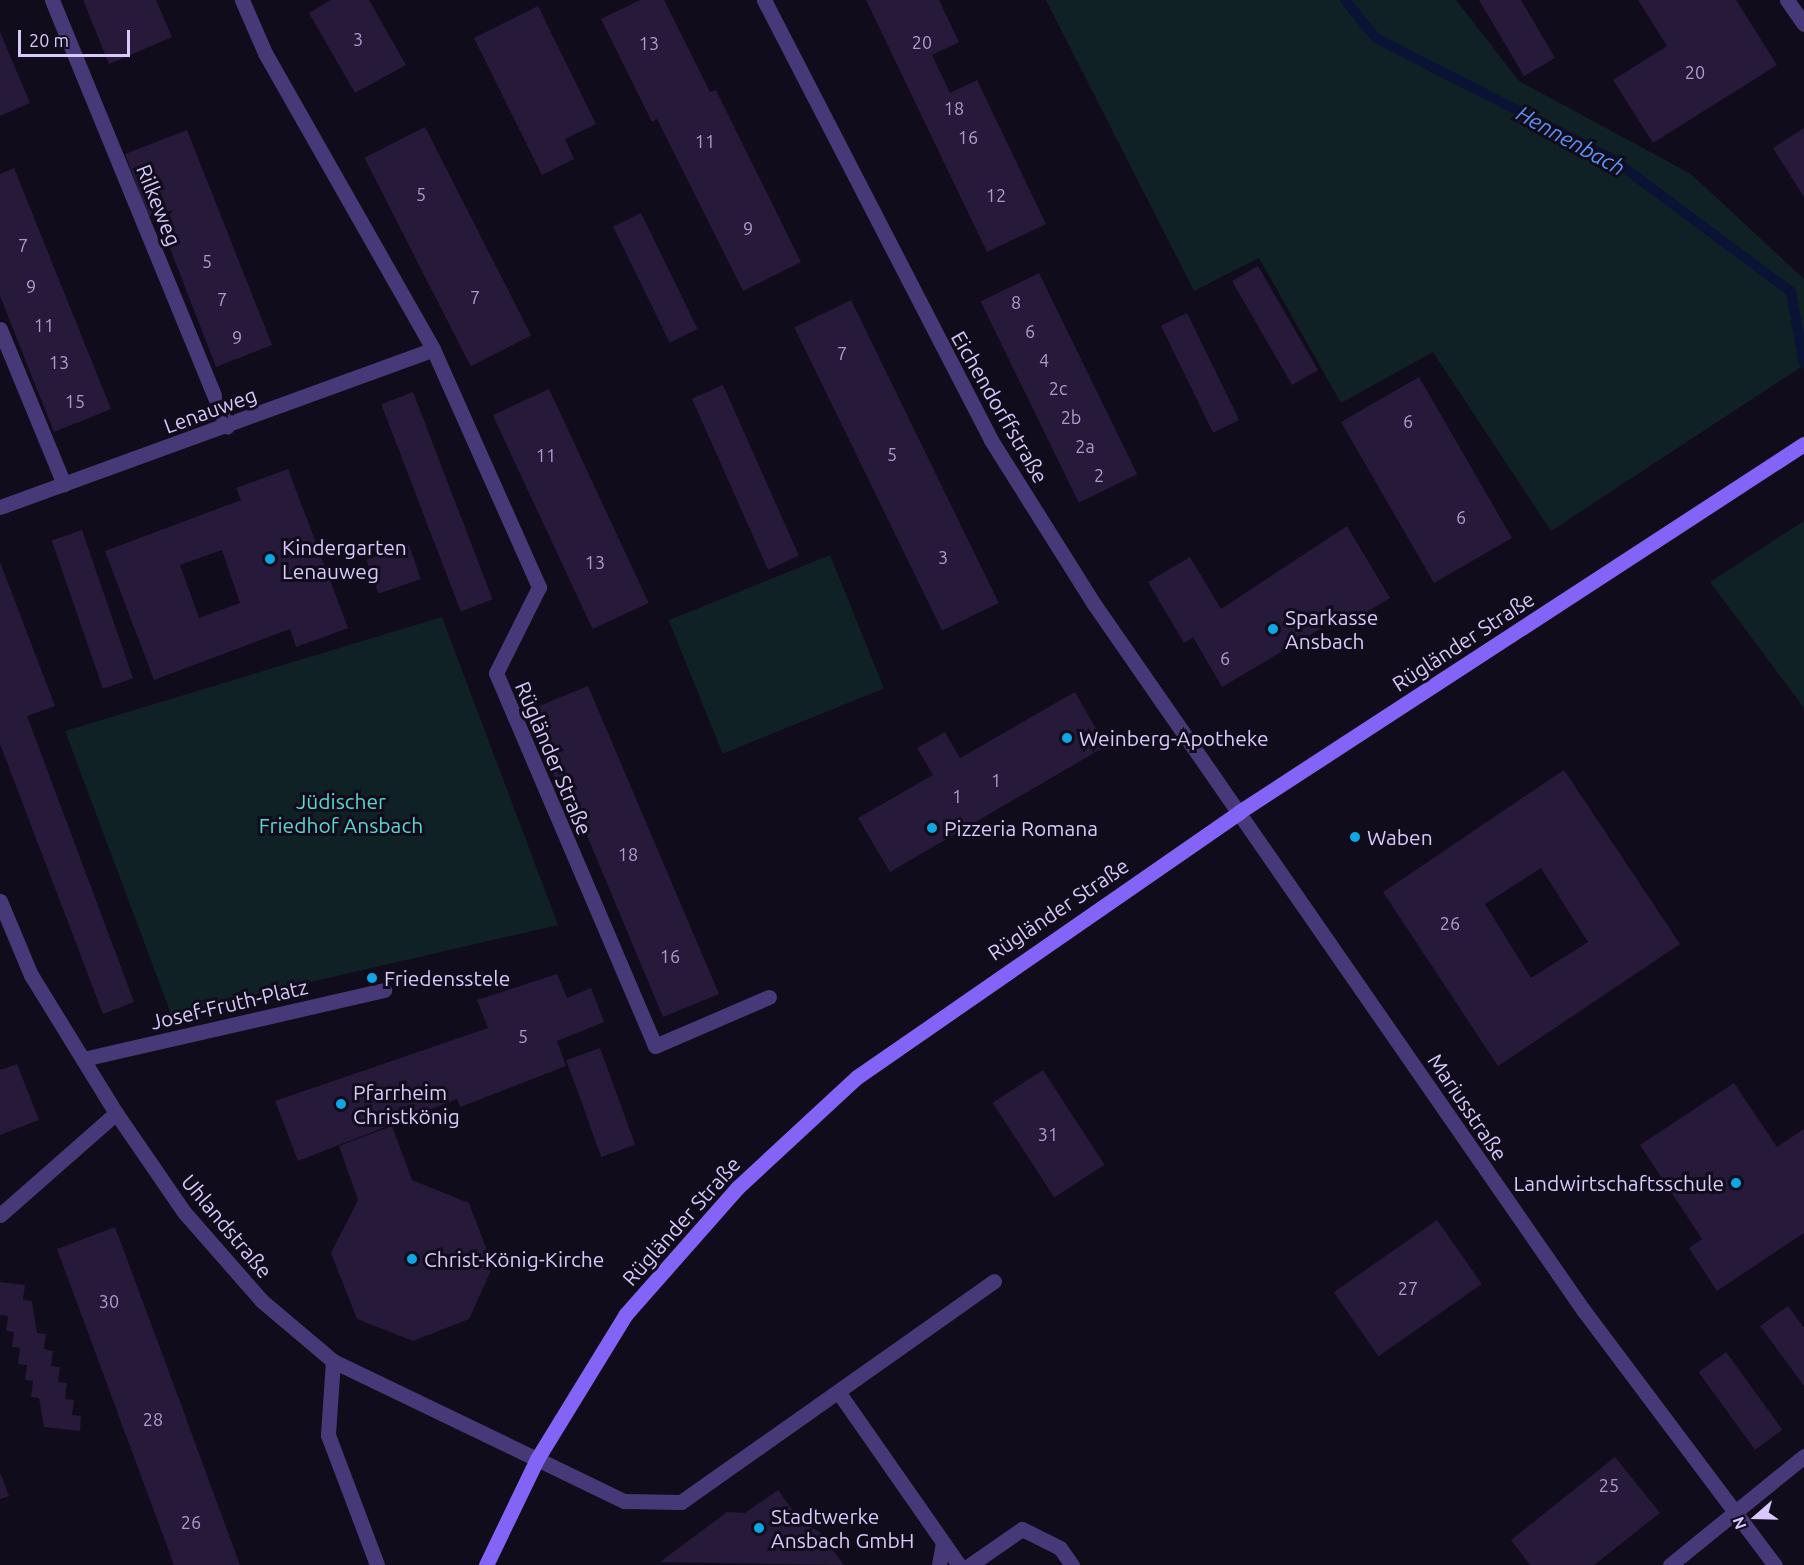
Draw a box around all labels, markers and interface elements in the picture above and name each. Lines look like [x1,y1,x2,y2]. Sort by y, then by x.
scale bar [21,18,134,56]
house number: 3 [353,28,363,50]
text: 20 m [29,30,69,50]
house number: 20 [912,31,932,53]
house number: 13 [639,32,659,54]
house number: 20 [1685,61,1705,83]
house number: 18 [944,97,964,119]
water label: Hennenbach [1512,99,1630,181]
house number: 16 [958,126,978,148]
house number: 11 [695,130,715,152]
street label: Rilkeweg [131,161,187,249]
house number: 5 [416,183,426,205]
house number: 12 [986,184,1006,206]
house number: 9 [743,217,753,239]
house number: 7 [18,234,28,256]
house number: 5 [202,250,212,272]
house number: 9 [26,275,36,297]
house number: 7 [470,286,480,308]
house number: 7 [217,288,227,310]
house number: 8 [1011,291,1021,313]
house number: 11 [34,314,54,336]
house number: 6 [1025,320,1035,342]
house number: 9 [232,326,242,348]
street label: Eichendorffstraße [946,327,1054,487]
house number: 7 [837,342,847,364]
house number: 4 [1039,349,1049,371]
house number: 13 [49,351,69,373]
house number: 2c [1049,377,1067,399]
street label: Lenauweg [160,382,260,438]
house number: 15 [65,390,85,412]
house number: 2b [1061,406,1081,428]
house number: 6 [1403,410,1413,432]
house number: 2a [1075,435,1095,457]
house number: 5 [887,443,897,465]
house number: 11 [536,444,556,466]
house number: 2 [1094,464,1104,486]
house number: 6 [1456,506,1466,528]
place label: Kindergarten Lenauweg [282,534,407,584]
house number: 3 [938,546,948,568]
house number: 13 [585,551,605,573]
marker: Kindergarten Lenauweg [263,552,277,566]
street label: Rügländer Straße [1387,586,1539,696]
place label: Sparkasse Ansbach [1285,604,1378,654]
marker: Sparkasse Ansbach [1266,622,1280,636]
house number: 6 [1220,647,1230,669]
street label: Rügländer Straße [510,677,598,839]
place label: Weinberg-Apotheke [1079,725,1269,751]
marker: Weinberg-Apotheke [1060,731,1074,745]
house number: 1 [991,769,1001,791]
house number: 1 [952,785,962,807]
park label: Jüdischer Friedhof Ansbach [259,788,423,838]
place label: Pizzeria Romana [944,815,1098,841]
marker: Pizzeria Romana [925,821,939,835]
place label: Waben [1367,824,1433,850]
marker: Waben [1348,830,1362,844]
house number: 18 [618,843,638,865]
street label: Rügländer Straße [983,853,1133,965]
house number: 26 [1440,912,1460,934]
house number: 16 [660,945,680,967]
place label: Friedensstele [384,965,510,991]
marker: Friedensstele [365,971,379,985]
street label: Josef-Fruth-Platz [148,974,310,1034]
house number: 5 [518,1025,528,1047]
street label: Mariusstraße [1423,1049,1513,1165]
place label: Pfarrheim Christkönig [353,1079,460,1129]
marker: Pfarrheim Christkönig [334,1097,348,1111]
house number: 31 [1038,1123,1058,1145]
street label: Rügländer Straße [617,1151,745,1291]
street label: Uhlandstraße [176,1169,278,1283]
place label: Landwirtschaftsschule [1514,1170,1724,1196]
marker: Landwirtschaftsschule [1729,1176,1743,1190]
place label: Christ-König-Kirche [424,1246,604,1272]
marker: Christ-König-Kirche [405,1252,419,1266]
house number: 27 [1398,1277,1418,1299]
house number: 30 [99,1290,119,1312]
house number: 28 [143,1408,163,1430]
house number: 25 [1599,1474,1619,1496]
north arrow [1726,1487,1786,1547]
place label: Stadtwerke Ansbach GmbH [771,1503,914,1553]
house number: 26 [181,1511,201,1533]
text: N [1729,1514,1750,1532]
marker: Stadtwerke Ansbach GmbH [752,1521,766,1535]

